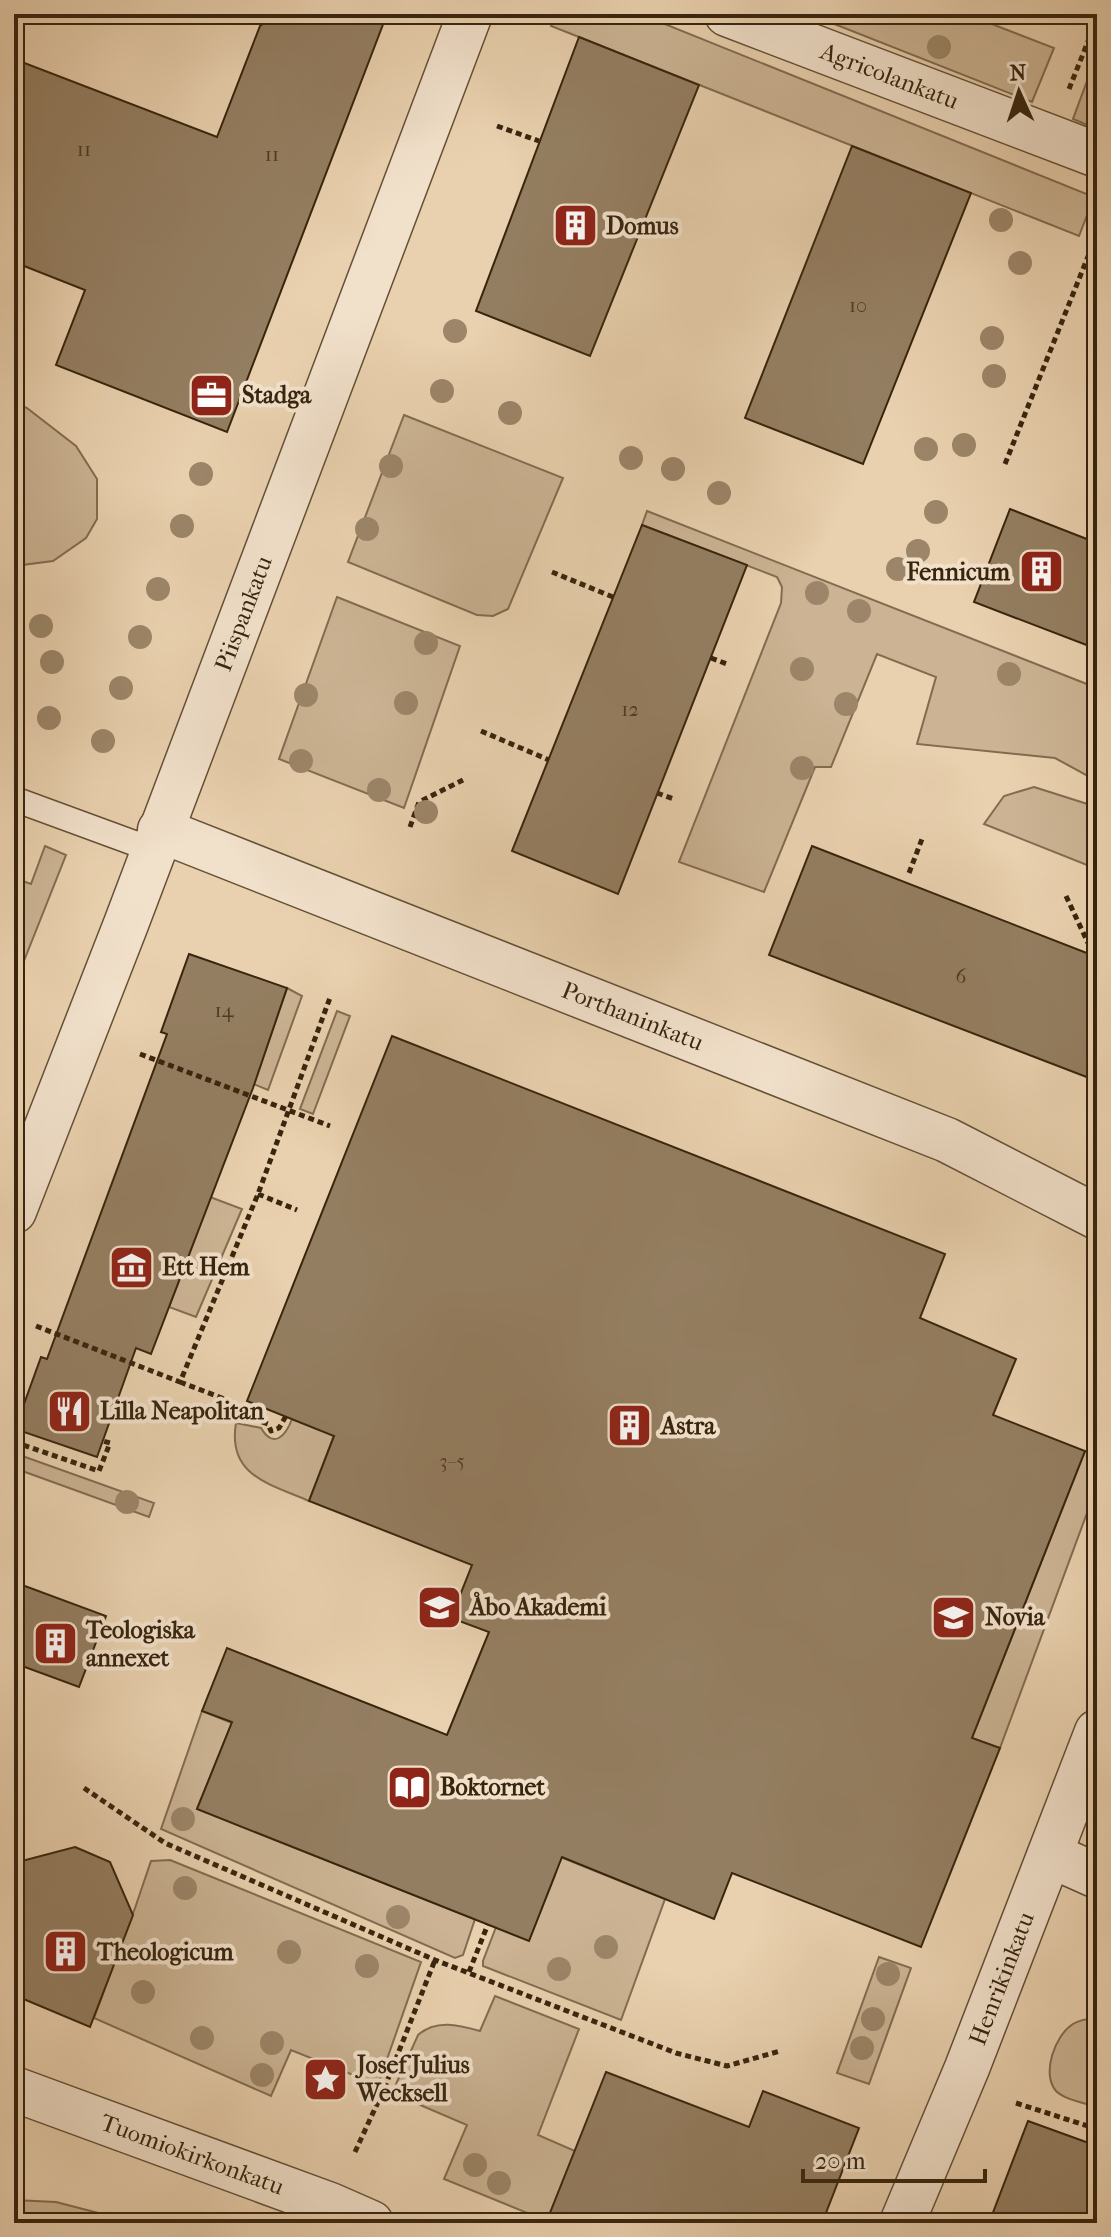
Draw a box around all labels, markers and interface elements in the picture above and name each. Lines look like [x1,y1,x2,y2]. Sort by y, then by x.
street label: Agricolankatu [816,37,963,115]
north arrow [979,52,1059,132]
text: N [1009,60,1027,86]
house number: 11 [77,138,91,161]
house number: 11 [265,143,279,166]
building icon: Domus [551,202,599,250]
place label: Domus [606,212,679,240]
house number: 10 [849,294,867,317]
office icon: Stadga [187,371,235,419]
place label: Stadga [242,381,312,409]
building icon: Fennicum [1017,548,1065,596]
street label: Piispankatu [209,552,278,675]
place label: Fennicum [905,558,1011,586]
house number: 12 [621,698,639,721]
house number: 6 [956,965,967,988]
street label: Porthaninkatu [558,976,708,1057]
house number: 14 [215,999,235,1022]
museum icon: Ett Hem [107,1243,155,1291]
place label: Ett Hem [162,1253,251,1281]
restaurant icon: Lilla Neapolitan [45,1387,93,1435]
place label: Lilla Neapolitan [100,1397,265,1425]
building icon: Astra [606,1402,654,1450]
place label: Astra [659,1412,716,1440]
house number: 3–5 [439,1450,465,1473]
school or university icon: Åbo Akademi [415,1583,463,1631]
place label: Åbo Akademi [468,1591,607,1621]
school or university icon: Novia [930,1593,978,1641]
place label: Novia [985,1603,1046,1631]
place label: Teologiska annexet [85,1616,196,1672]
building icon: Teologiska annexet [31,1620,79,1668]
library icon: Boktornet [385,1763,433,1811]
place label: Boktornet [440,1773,545,1801]
street label: Henrikinkatu [963,1907,1040,2049]
building icon: Theologicum [42,1928,90,1976]
place label: Theologicum [96,1938,235,1966]
place label: Josef Julius Wecksell [355,2051,470,2107]
place icon: Josef Julius Wecksell [302,2055,350,2103]
street label: Tuomiokirkonkatu [97,2108,288,2201]
scale bar [803,2133,985,2183]
text: 20 m [815,2147,866,2175]

